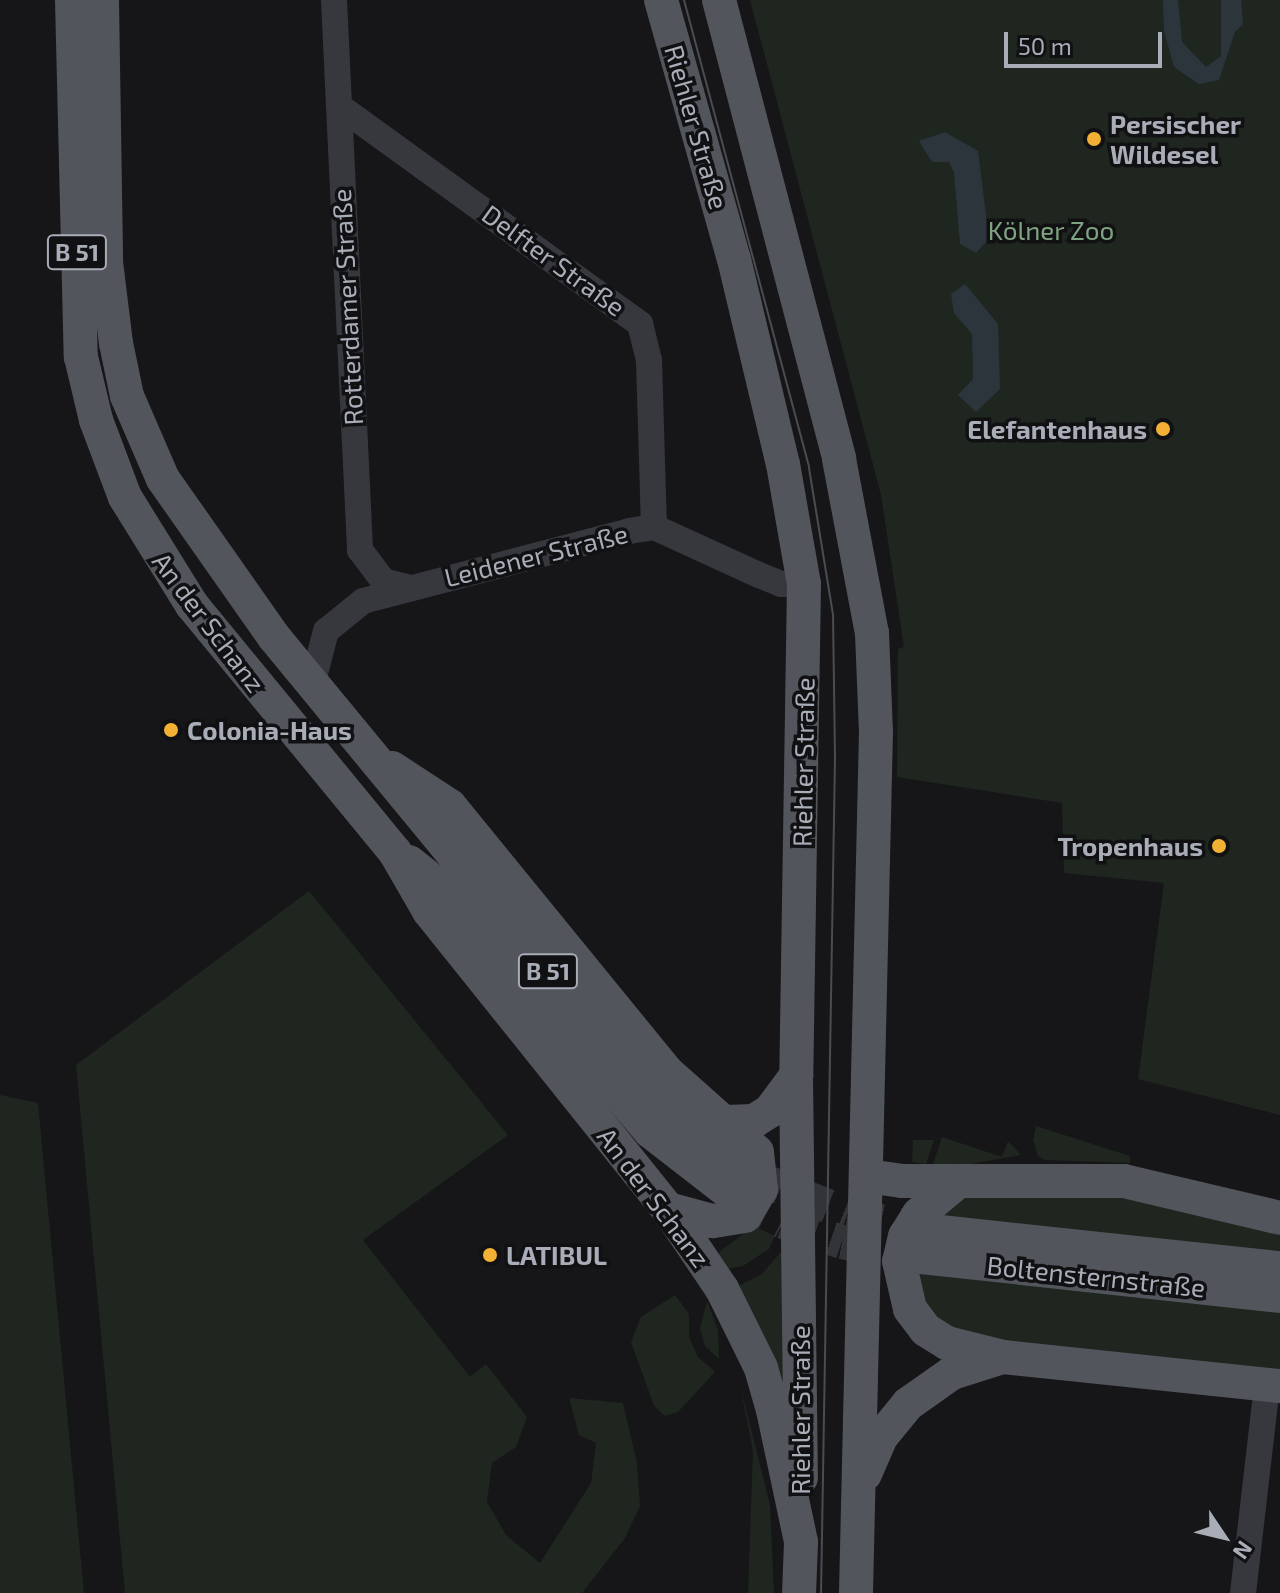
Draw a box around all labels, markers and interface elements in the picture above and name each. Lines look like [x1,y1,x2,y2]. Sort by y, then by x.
scale bar [1008,16,1166,66]
text: 50 m [1018,31,1072,60]
street label: Riehler Straße [659,41,735,213]
place label: Persischer Wildesel [1110,108,1241,170]
marker: Persischer Wildesel [1085,130,1103,148]
street label: Rotterdamer Straße [325,188,369,426]
street label: Delfter Straße [476,198,632,322]
park label: Kölner Zoo [987,214,1115,246]
road number: B 51 [45,232,109,272]
place label: Elefantenhaus [967,413,1147,445]
marker: Elefantenhaus [1154,420,1172,438]
street label: Leidener Straße [441,517,631,593]
street label: An der Schanz [146,546,272,698]
street label: Riehler Straße [786,677,820,847]
place label: Colonia-Haus [187,714,352,746]
marker: Colonia-Haus [162,721,180,739]
place label: Tropenhaus [1058,830,1203,862]
marker: Tropenhaus [1210,837,1228,855]
road number: B 51 [516,951,580,991]
street label: An der Schanz [591,1121,717,1273]
place label: LATIBUL [506,1239,607,1271]
marker: LATIBUL [481,1246,499,1264]
street label: Boltensternstraße [985,1249,1207,1303]
street label: Riehler Straße [784,1325,816,1495]
north arrow [1184,1497,1264,1577]
text: N [1228,1537,1259,1565]

